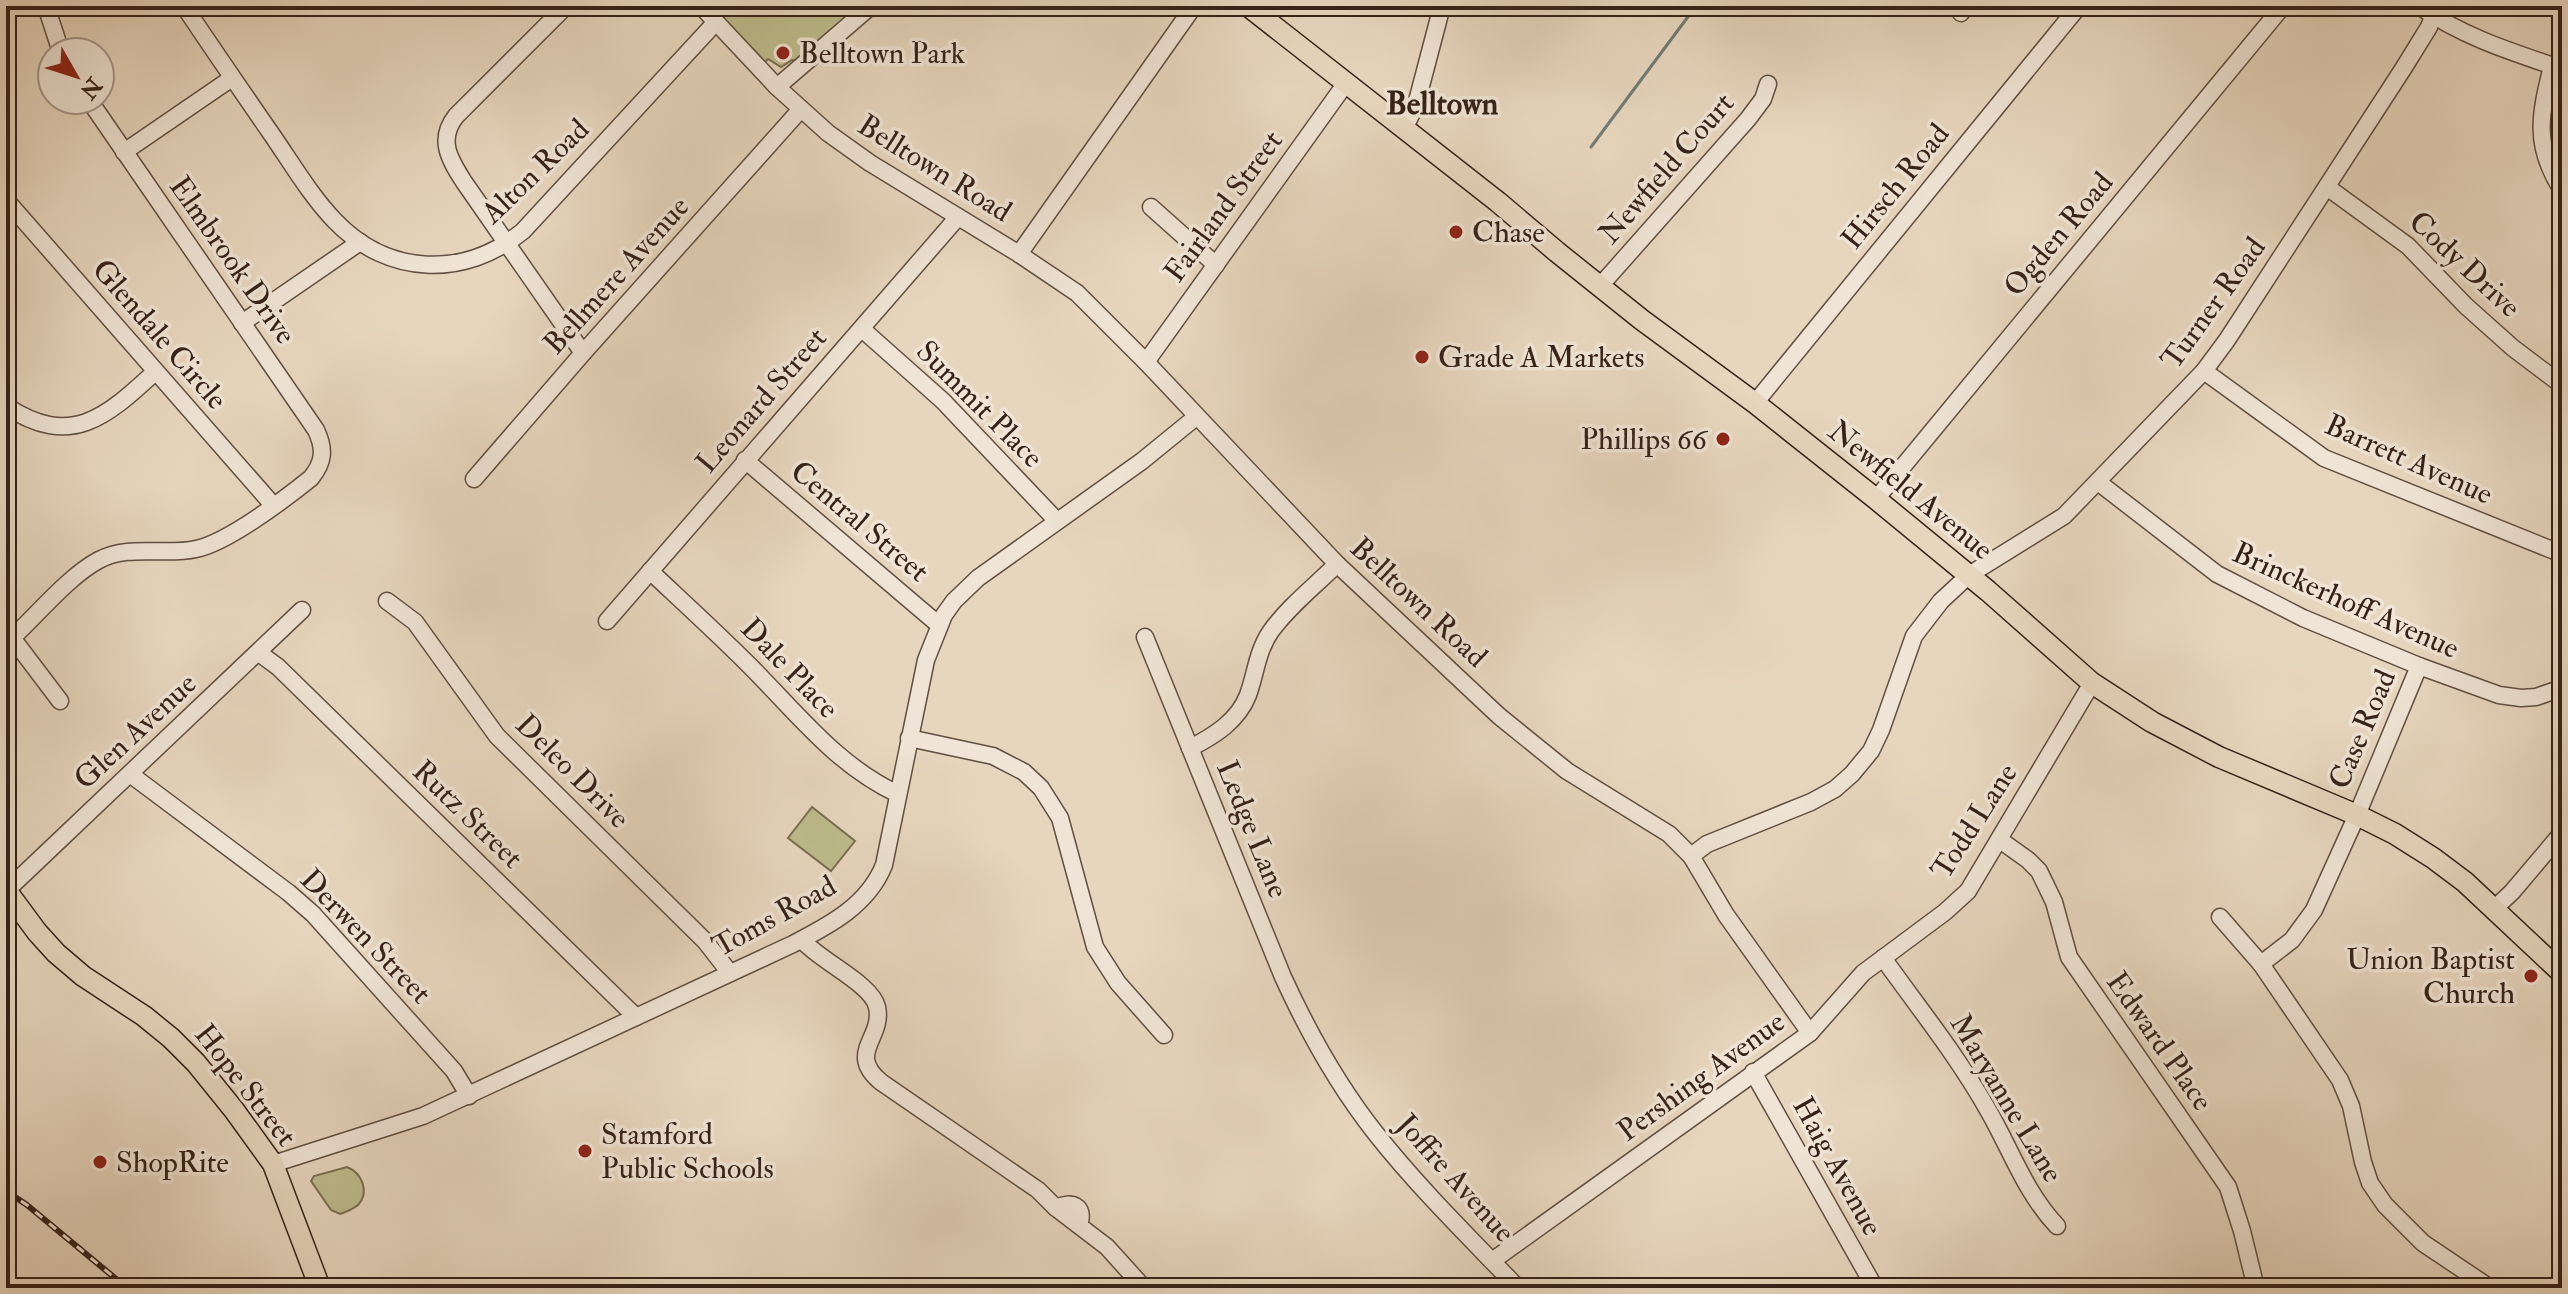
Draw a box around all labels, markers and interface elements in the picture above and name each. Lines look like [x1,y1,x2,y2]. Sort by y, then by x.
place label: Belltown Park [799,35,965,72]
north arrow [36,36,116,116]
marker: Belltown Park [774,44,792,62]
text: N [73,71,108,105]
district label: Belltown [1386,84,1499,124]
street label: Newfield Court [1591,85,1742,251]
street label: Belltown Road [851,107,1019,230]
street label: Alton Road [473,111,597,232]
street label: Hirsch Road [1834,116,1957,257]
street label: Fairland Street [1156,123,1291,289]
street label: Ogden Road [1996,164,2121,304]
street label: Elmbrook Drive [161,169,304,351]
street label: Bellmere Avenue [536,189,697,362]
street label: Cody Drive [2401,203,2528,325]
place label: Chase [1472,214,1545,251]
marker: Chase [1447,223,1465,241]
street label: Turner Road [2153,230,2274,376]
street label: Glendale Circle [84,252,235,417]
street label: Leonard Street [688,320,835,481]
street label: Summit Place [908,333,1051,476]
place label: Grade A Markets [1438,339,1644,376]
marker: Grade A Markets [1413,348,1431,366]
street label: Barrett Avenue [2319,406,2498,513]
street label: Newfield Avenue [1821,413,2001,568]
place label: Phillips 66 [1580,421,1709,458]
marker: Phillips 66 [1714,430,1732,448]
street label: Central Street [783,453,937,590]
street label: Belltown Road [1342,529,1495,675]
street label: Brinckerhoff Avenue [2227,534,2465,667]
street label: Dale Place [733,610,847,726]
street label: Case Road [2321,664,2404,794]
street label: Glen Avenue [66,665,204,797]
street label: Deleo Drive [508,706,638,836]
street label: Rutz Street [405,753,531,876]
street label: Ledge Lane [1208,755,1297,903]
street label: Todd Lane [1923,756,2026,886]
street label: Derwen Street [292,861,439,1012]
street label: Toms Road [706,867,843,965]
place label: Union Baptist Church [2346,941,2515,1012]
street label: Edward Place [2098,965,2221,1118]
marker: Union Baptist Church [2522,967,2540,985]
street label: Pershing Avenue [1610,1003,1792,1150]
street label: Maryanne Lane [1942,1007,2071,1189]
street label: Hope Street [186,1017,305,1154]
street label: Haig Avenue [1784,1090,1891,1242]
street label: Joffre Avenue [1388,1106,1523,1250]
place label: Stamford Public Schools [601,1116,774,1187]
marker: Stamford Public Schools [576,1142,594,1160]
place label: ShopRite [116,1144,229,1181]
marker: ShopRite [91,1153,109,1171]

